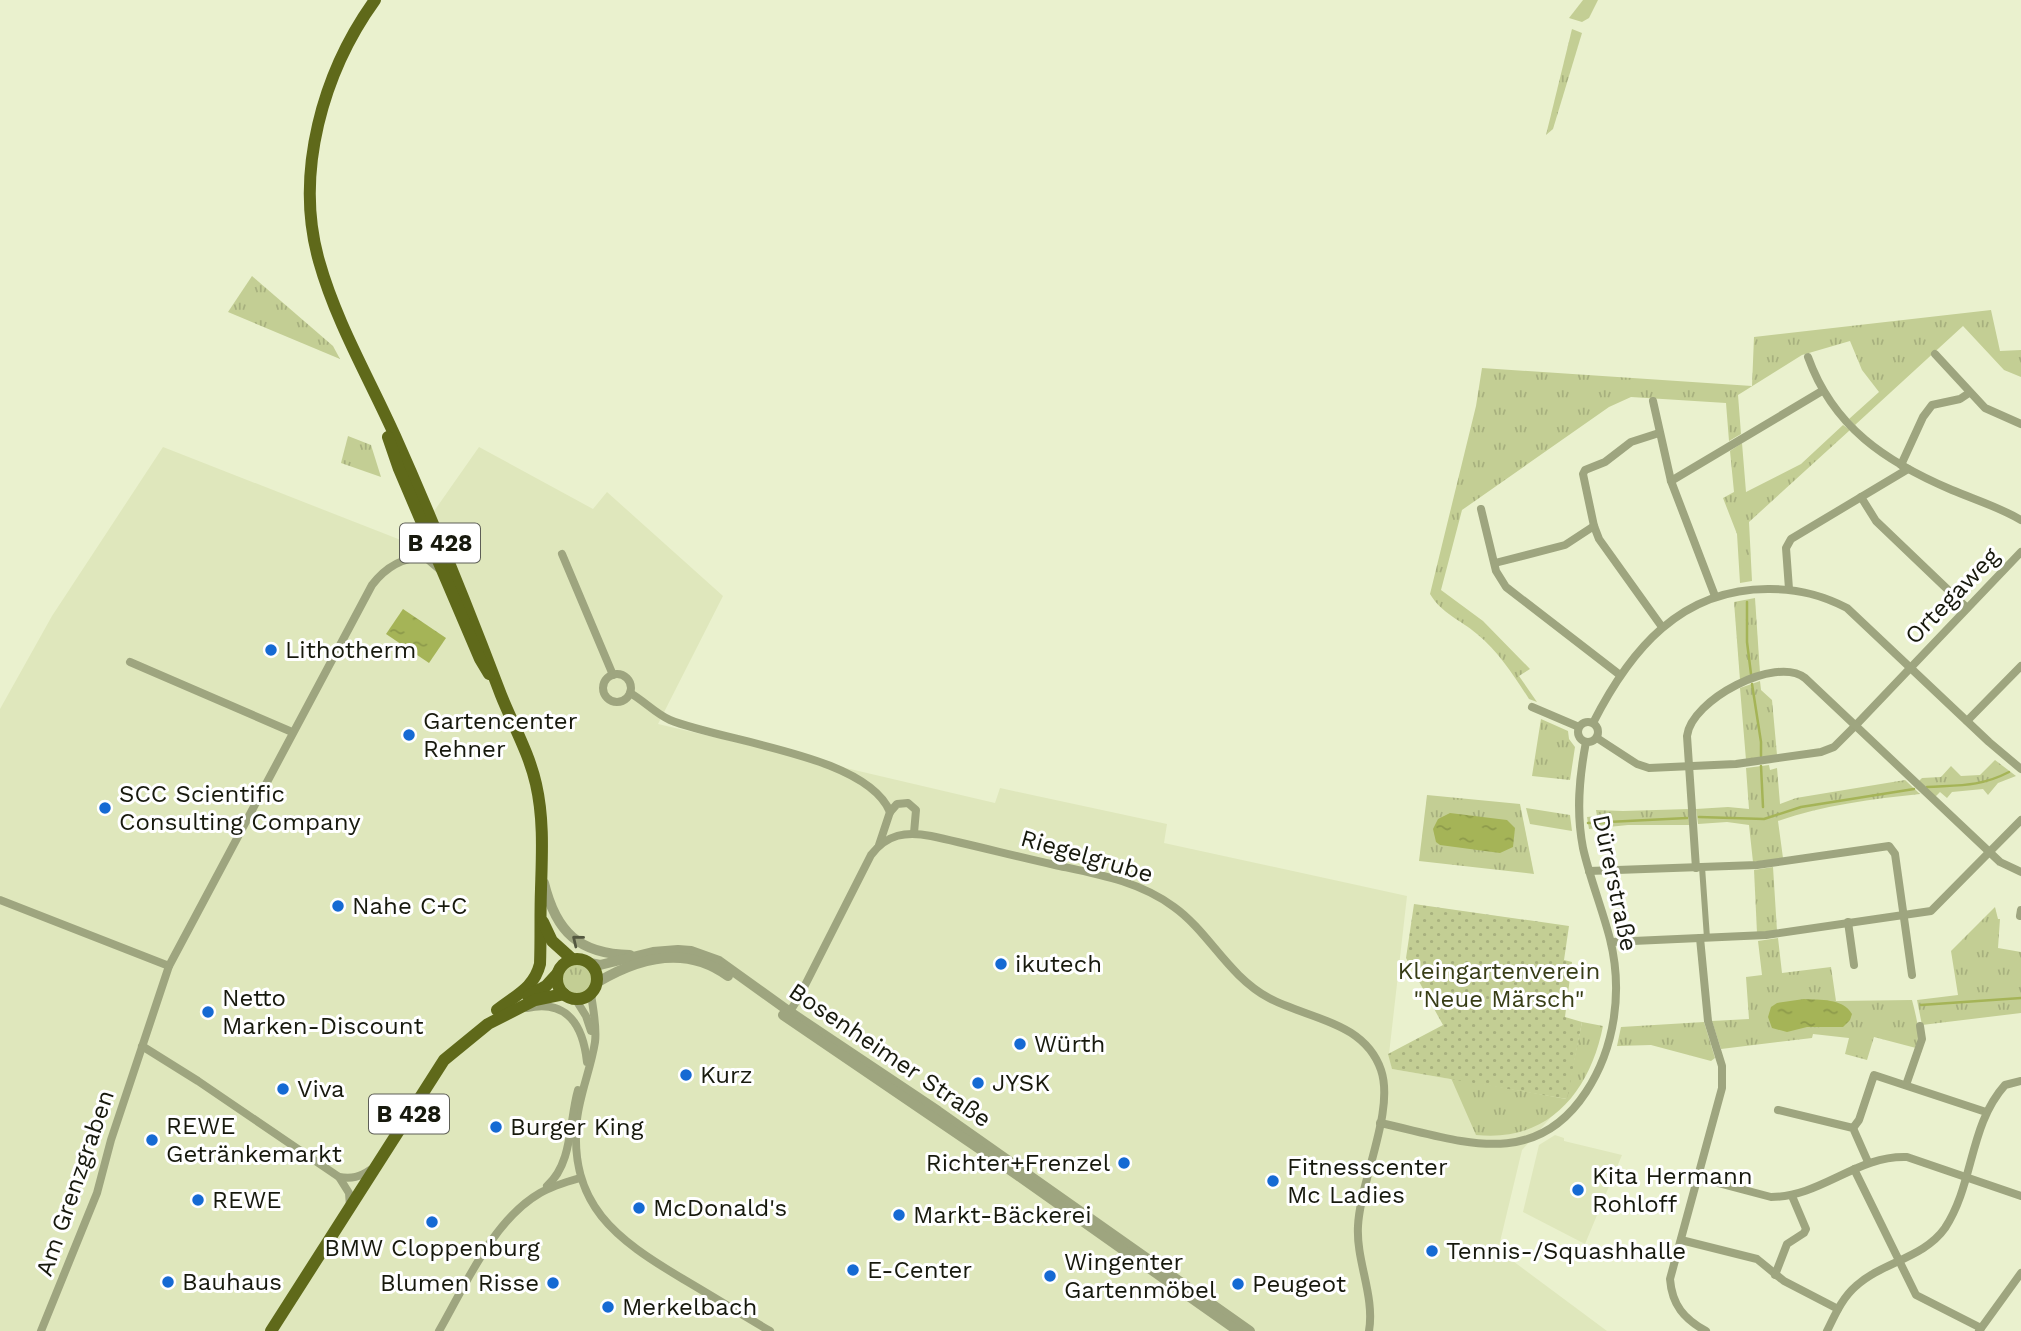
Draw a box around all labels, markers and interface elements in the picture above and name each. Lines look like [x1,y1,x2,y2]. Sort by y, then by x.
road number: B 428 [400,524,480,562]
street label: Ortegaweg [1899,542,2005,650]
place label: Lithotherm [285,636,416,664]
marker: Lithotherm [263,642,279,658]
place label: Gartencenter Rehner [423,707,578,763]
marker: Gartencenter Rehner [401,727,417,743]
place label: SCC Scientific Consulting Company [119,780,361,836]
marker: SCC Scientific Consulting Company [97,800,113,816]
street label: Dürerstraße [1587,812,1643,954]
street label: Riegelgrube [1018,824,1156,888]
place label: Nahe C+C [352,892,467,920]
marker: Nahe C+C [330,898,346,914]
one-way arrow [572,935,584,948]
place label: ikutech [1015,950,1102,978]
marker: ikutech [993,956,1009,972]
park label: Kleingartenverein "Neue Märsch" [1398,957,1600,1013]
street label: Bosenheimer Straße [784,977,996,1133]
place label: Netto Marken-Discount [222,984,423,1040]
marker: Netto Marken-Discount [200,1004,216,1020]
place label: Würth [1034,1030,1105,1058]
marker: Würth [1012,1036,1028,1052]
place label: Kurz [700,1061,753,1089]
marker: Kurz [678,1067,694,1083]
place label: JYSK [992,1069,1050,1097]
place label: Viva [297,1075,345,1103]
marker: JYSK [970,1075,986,1091]
marker: Viva [275,1081,291,1097]
street label: Am Grenzgraben [30,1086,120,1280]
road number: B 428 [369,1094,449,1134]
place label: REWE Getränkemarkt [166,1112,342,1168]
place label: Burger King [510,1113,644,1141]
marker: Burger King [488,1119,504,1135]
marker: REWE Getränkemarkt [144,1132,160,1148]
place label: Richter+Frenzel [926,1149,1111,1177]
place label: Fitnesscenter Mc Ladies [1287,1153,1448,1209]
marker: Richter+Frenzel [1116,1155,1132,1171]
place label: Kita Hermann Rohloff [1592,1162,1753,1218]
marker: Fitnesscenter Mc Ladies [1265,1173,1281,1189]
marker: Kita Hermann Rohloff [1570,1182,1586,1198]
place label: REWE [212,1186,282,1214]
marker: REWE [190,1192,206,1208]
place label: McDonald's [653,1194,787,1222]
marker: McDonald's [631,1200,647,1216]
place label: Markt-Bäckerei [913,1201,1092,1229]
marker: Markt-Bäckerei [891,1207,907,1223]
marker: BMW Cloppenburg [424,1214,440,1230]
place label: BMW Cloppenburg [324,1234,540,1262]
place label: Tennis-/Squashhalle [1446,1237,1686,1265]
marker: Tennis-/Squashhalle [1424,1243,1440,1259]
place label: Wingenter Gartenmöbel [1064,1248,1217,1304]
place label: E-Center [867,1256,972,1284]
marker: E-Center [845,1262,861,1278]
place label: Bauhaus [182,1268,282,1296]
marker: Wingenter Gartenmöbel [1042,1268,1058,1284]
place label: Blumen Risse [380,1269,539,1297]
place label: Peugeot [1252,1270,1346,1298]
marker: Bauhaus [160,1274,176,1290]
marker: Blumen Risse [545,1275,561,1291]
marker: Peugeot [1230,1276,1246,1292]
place label: Merkelbach [622,1293,757,1321]
marker: Merkelbach [600,1299,616,1315]

